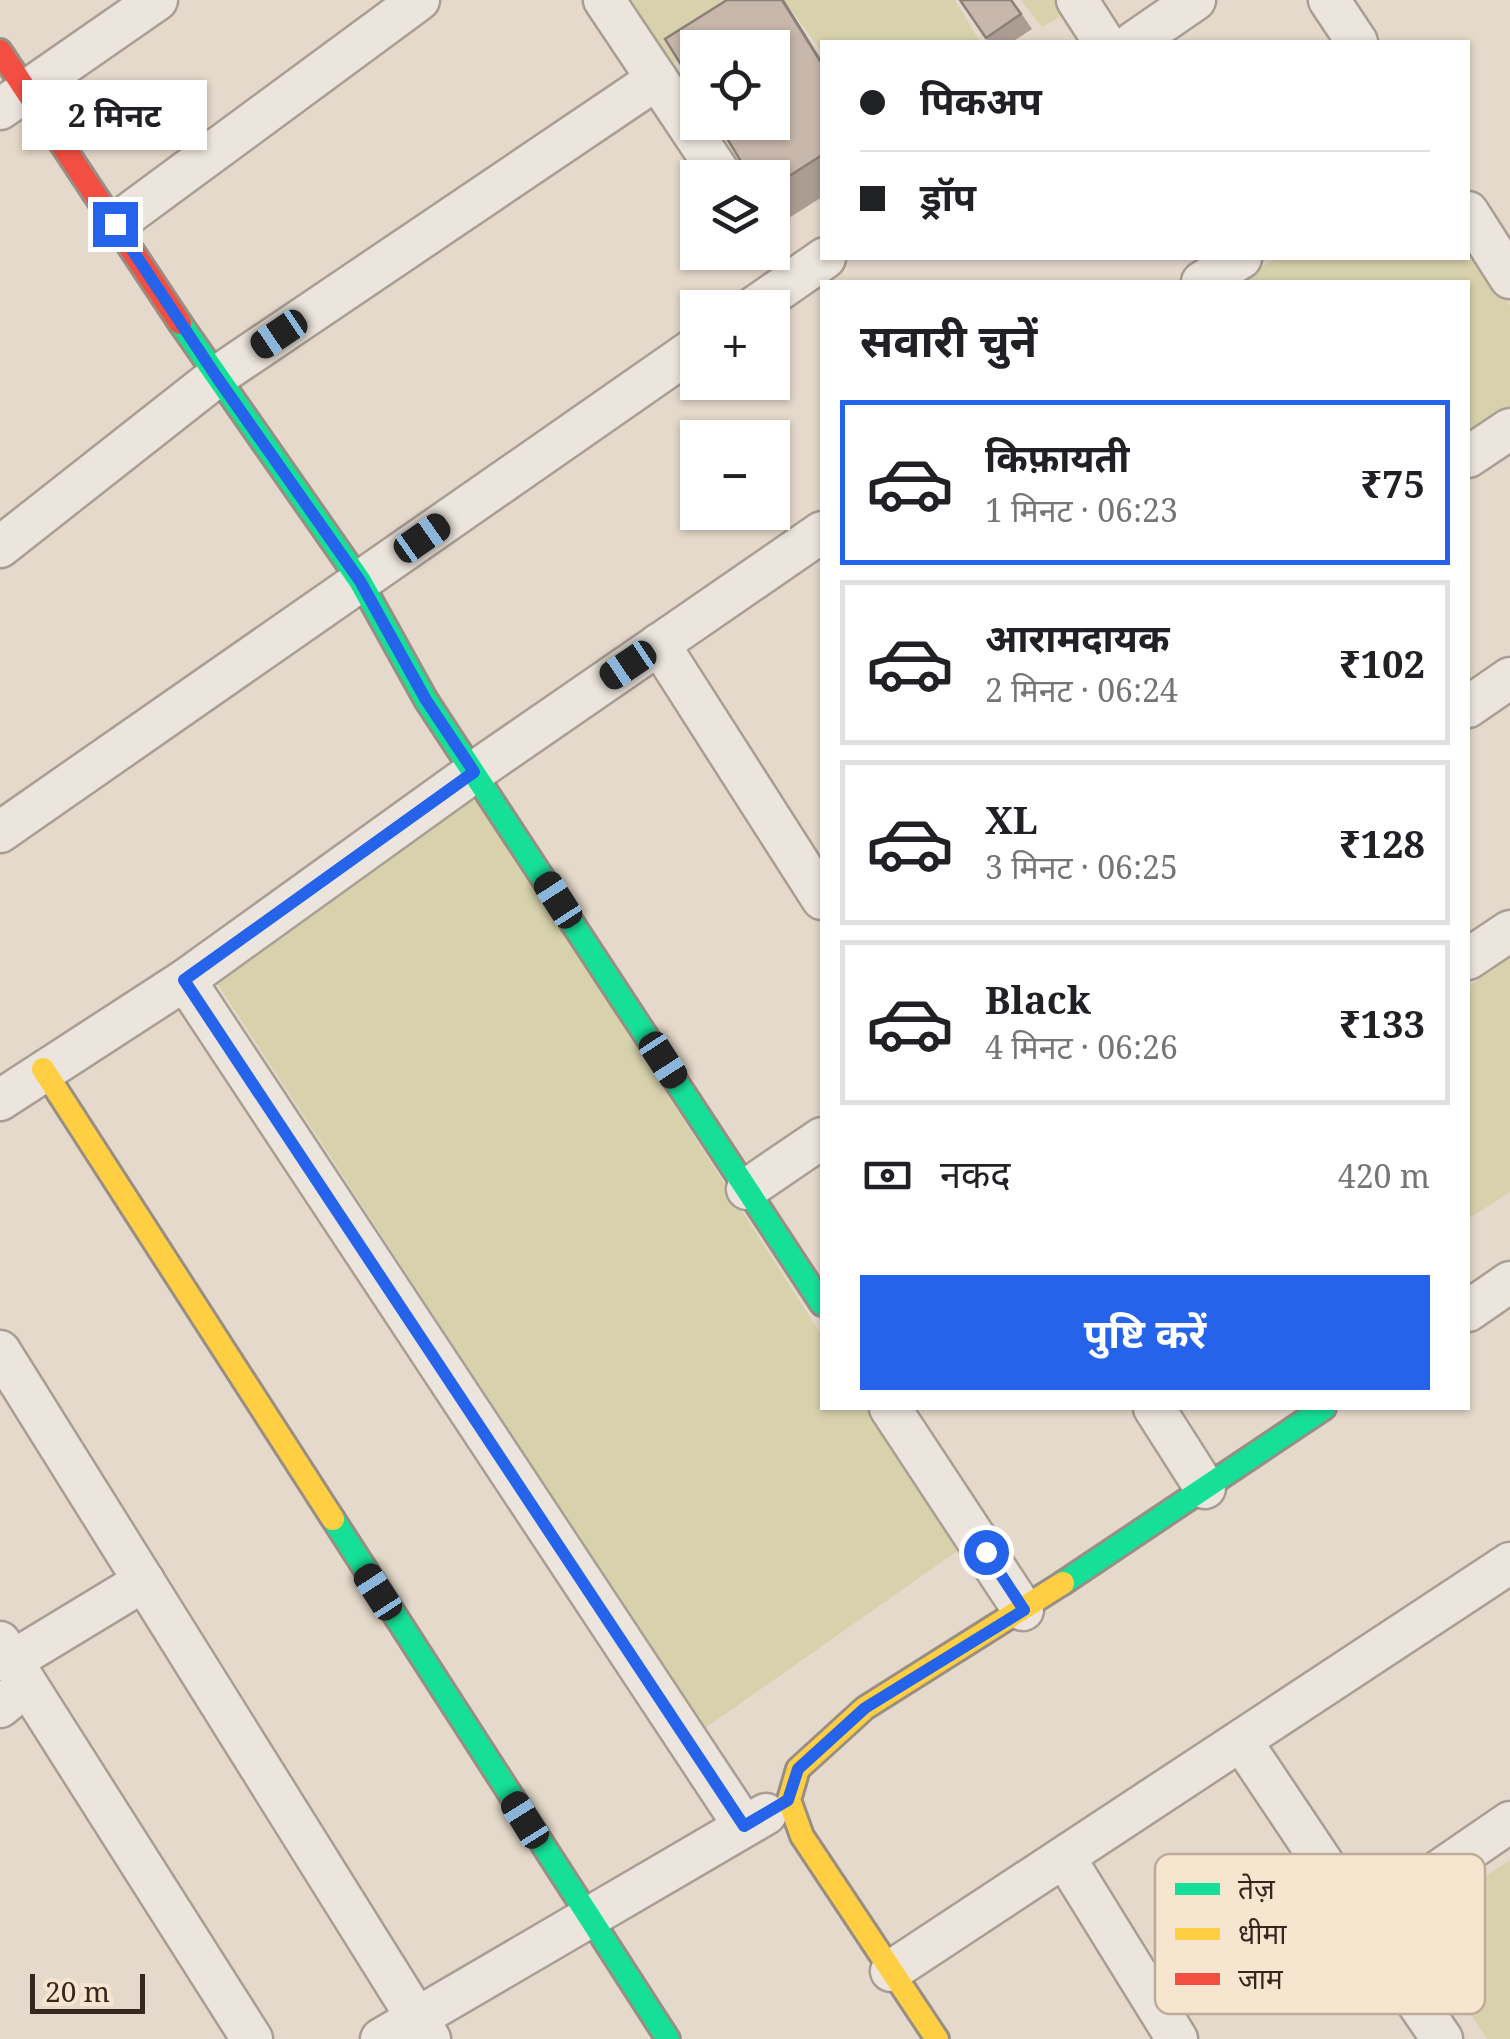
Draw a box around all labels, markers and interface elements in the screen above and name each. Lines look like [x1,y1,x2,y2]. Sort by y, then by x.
map controls [680,30,790,530]
button: locate [680,30,790,140]
text: पिकअप [920,74,1042,126]
callout: 2 मिनट [22,79,208,149]
text: 2 मिनट [68,93,161,136]
button: layers [680,160,790,270]
text: ड्रॉप [920,170,976,222]
route end [93,202,138,247]
button: + [680,290,790,400]
car [246,305,312,363]
text: सवारी चुनें [860,309,1037,370]
button: − [680,420,790,530]
text: किफ़ायती [985,431,1129,483]
icon: car [865,438,955,528]
text: ₹75 [1361,457,1425,509]
text: 1 मिनट · 06:23 [985,488,1178,531]
car [389,509,455,567]
text: आरामदायक [985,611,1169,663]
icon: car [865,618,955,708]
car [595,636,661,694]
text: ₹102 [1339,637,1425,689]
text: 2 मिनट · 06:24 [985,668,1178,711]
text: XL [985,793,1038,845]
icon: car [865,798,955,888]
text: ₹128 [1339,817,1425,869]
text: 3 मिनट · 06:25 [985,845,1178,888]
car [529,867,587,933]
text: Black [985,973,1091,1025]
icon: car [865,978,955,1068]
text: ₹133 [1339,997,1425,1049]
text: 4 मिनट · 06:26 [985,1025,1178,1068]
car [634,1027,692,1093]
text: नकद [940,1147,1010,1199]
icon: cash [860,1148,915,1203]
text: 420 m [1338,1154,1430,1197]
button: पुष्टि करें [860,1275,1430,1390]
route start [964,1530,1009,1575]
car [349,1559,407,1625]
car [496,1787,554,1853]
legend [1155,1854,1485,2014]
text: तेज़ [1238,1869,1276,1907]
text: धीमा [1238,1914,1287,1952]
text: जाम [1238,1959,1284,1997]
scale bar [30,1969,145,2014]
text: 20 m [45,1972,110,2010]

